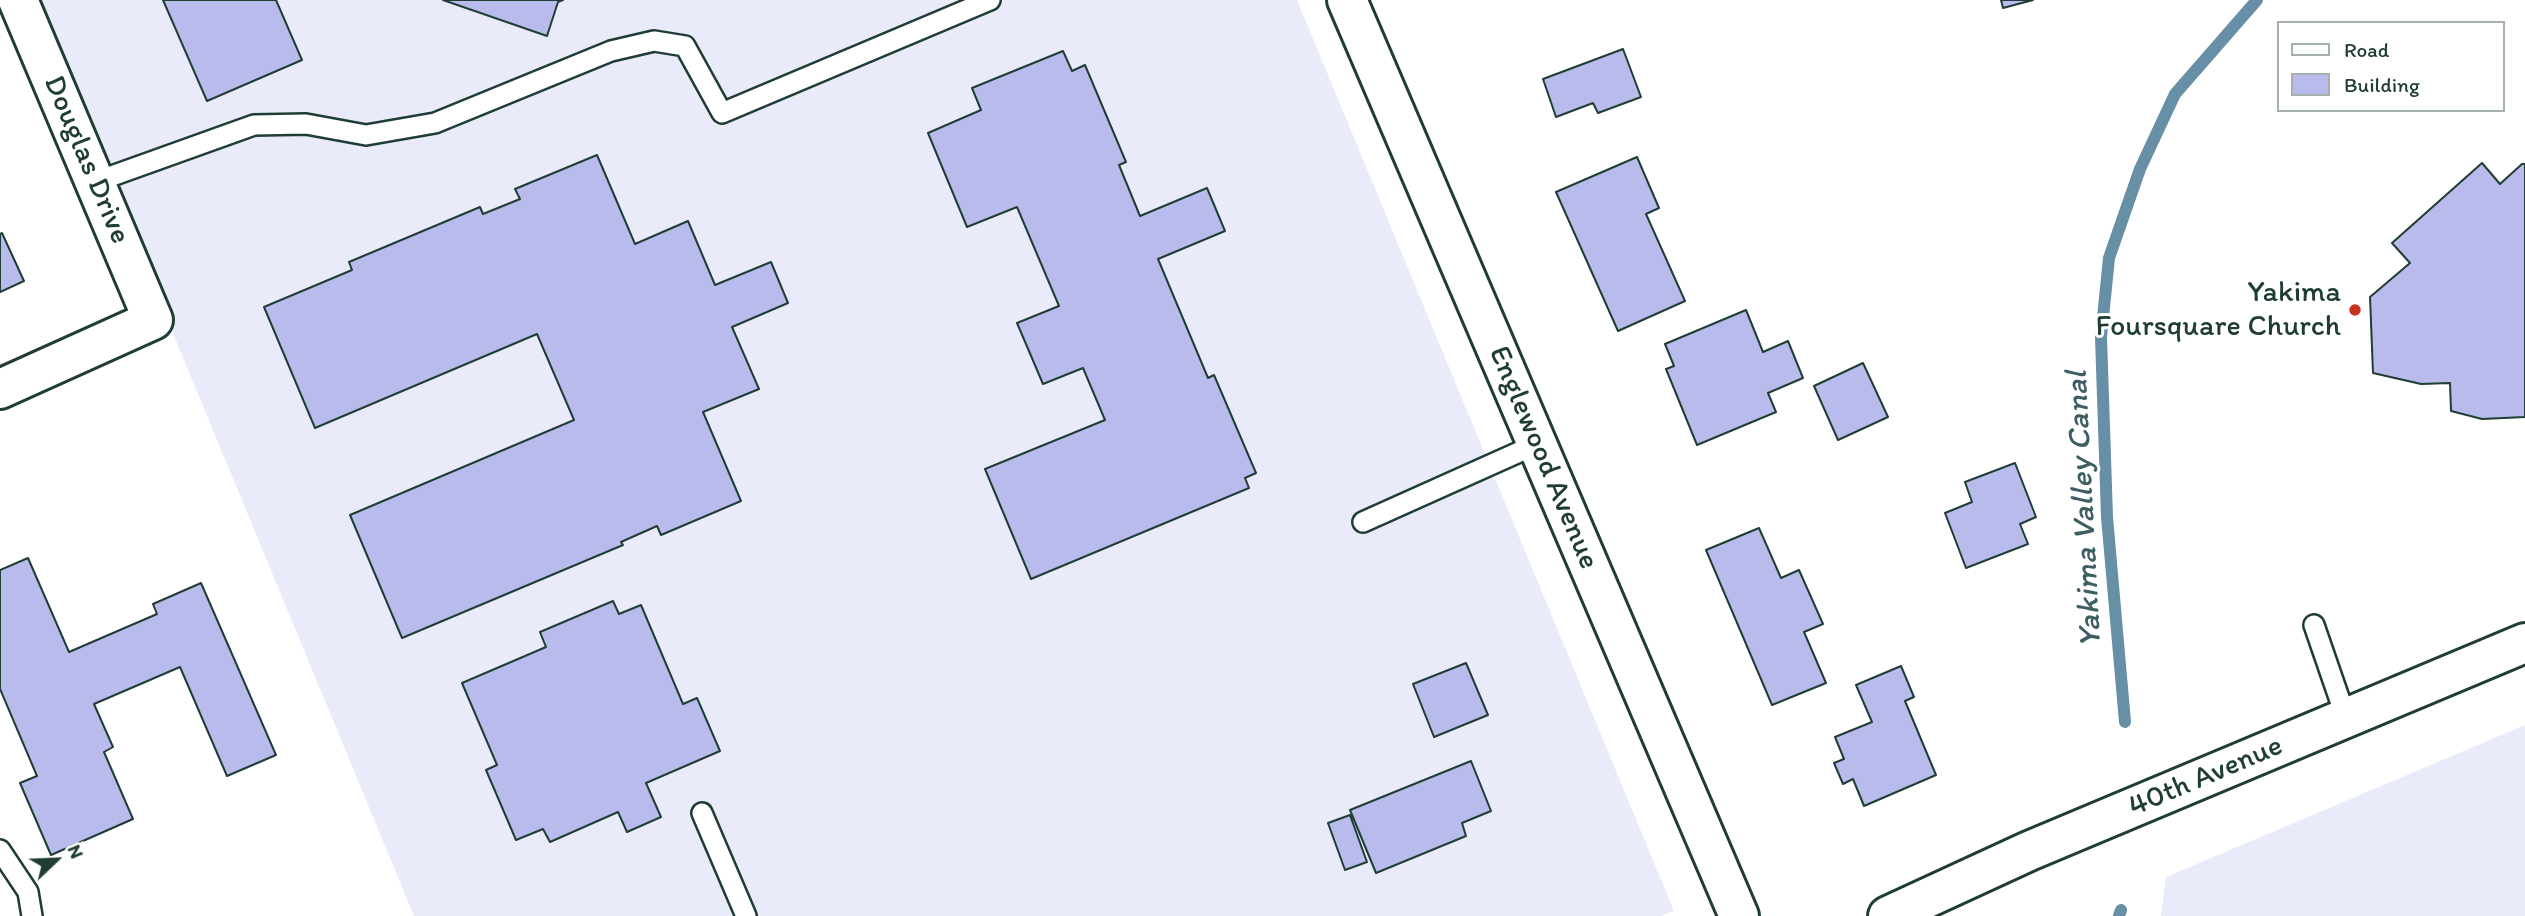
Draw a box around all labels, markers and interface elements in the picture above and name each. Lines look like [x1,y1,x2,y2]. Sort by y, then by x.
legend [2276,21,2504,112]
text: Road [2344,37,2389,62]
street label: Douglas Drive [34,71,138,249]
text: Building [2344,72,2420,97]
place label: Yakima Foursquare Church [2095,275,2341,346]
marker: Yakima Foursquare Church [2347,302,2363,318]
street label: Englewood Avenue [1480,341,1606,575]
water label: Yakima Valley Canal [2059,370,2111,648]
street label: 40th Avenue [2124,728,2288,826]
north arrow [21,825,91,895]
text: N [63,841,89,862]

